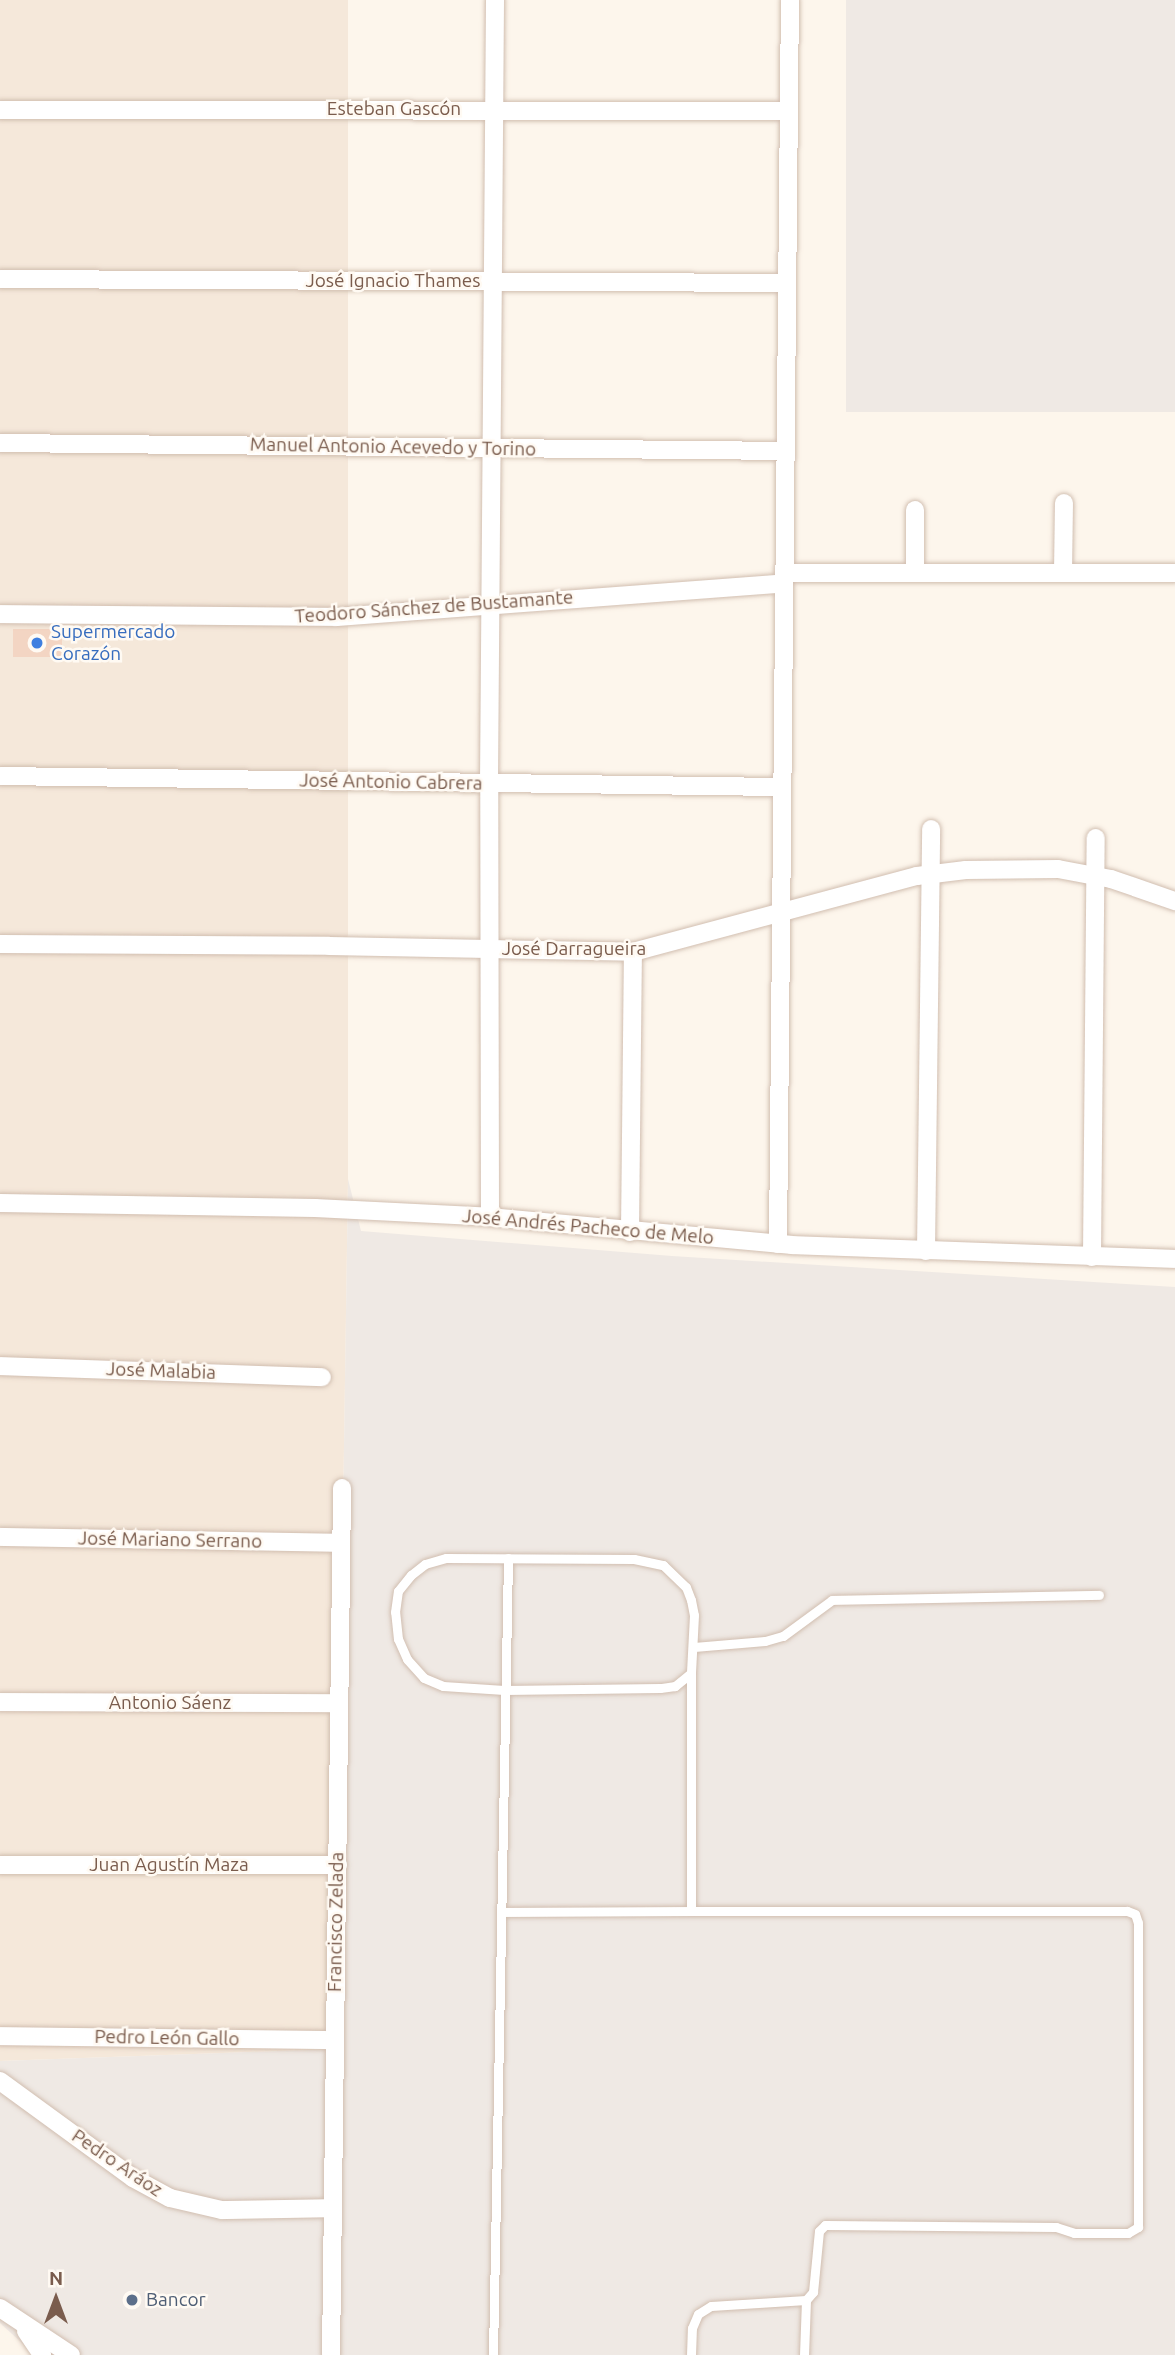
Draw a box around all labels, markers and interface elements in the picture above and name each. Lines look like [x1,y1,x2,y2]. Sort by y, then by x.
street label: Esteban Gascón [327,98,461,120]
street label: José Ignacio Thames [305,270,481,292]
street label: Manuel Antonio Acevedo y Torino [250,433,536,461]
street label: Teodoro Sánchez de Bustamante [294,586,574,628]
place label: Supermercado Corazón [51,621,175,665]
marker: Supermercado Corazón [29,635,45,651]
street label: José Antonio Cabrera [299,769,483,795]
street label: José Darragueira [502,938,646,960]
street label: José Andrés Pacheco de Melo [461,1205,715,1249]
street label: José Malabia [106,1358,216,1384]
street label: José Mariano Serrano [78,1527,262,1553]
street label: Antonio Sáenz [109,1692,231,1714]
street label: Francisco Zelada [323,1852,349,1992]
street label: Juan Agustín Maza [89,1854,249,1876]
street label: Pedro León Gallo [94,2025,240,2051]
street label: Pedro Aráoz [67,2124,167,2202]
north arrow [21,2264,91,2334]
text: N [49,2267,63,2289]
place label: Bancor [146,2289,206,2311]
marker: Bancor [124,2292,140,2308]

